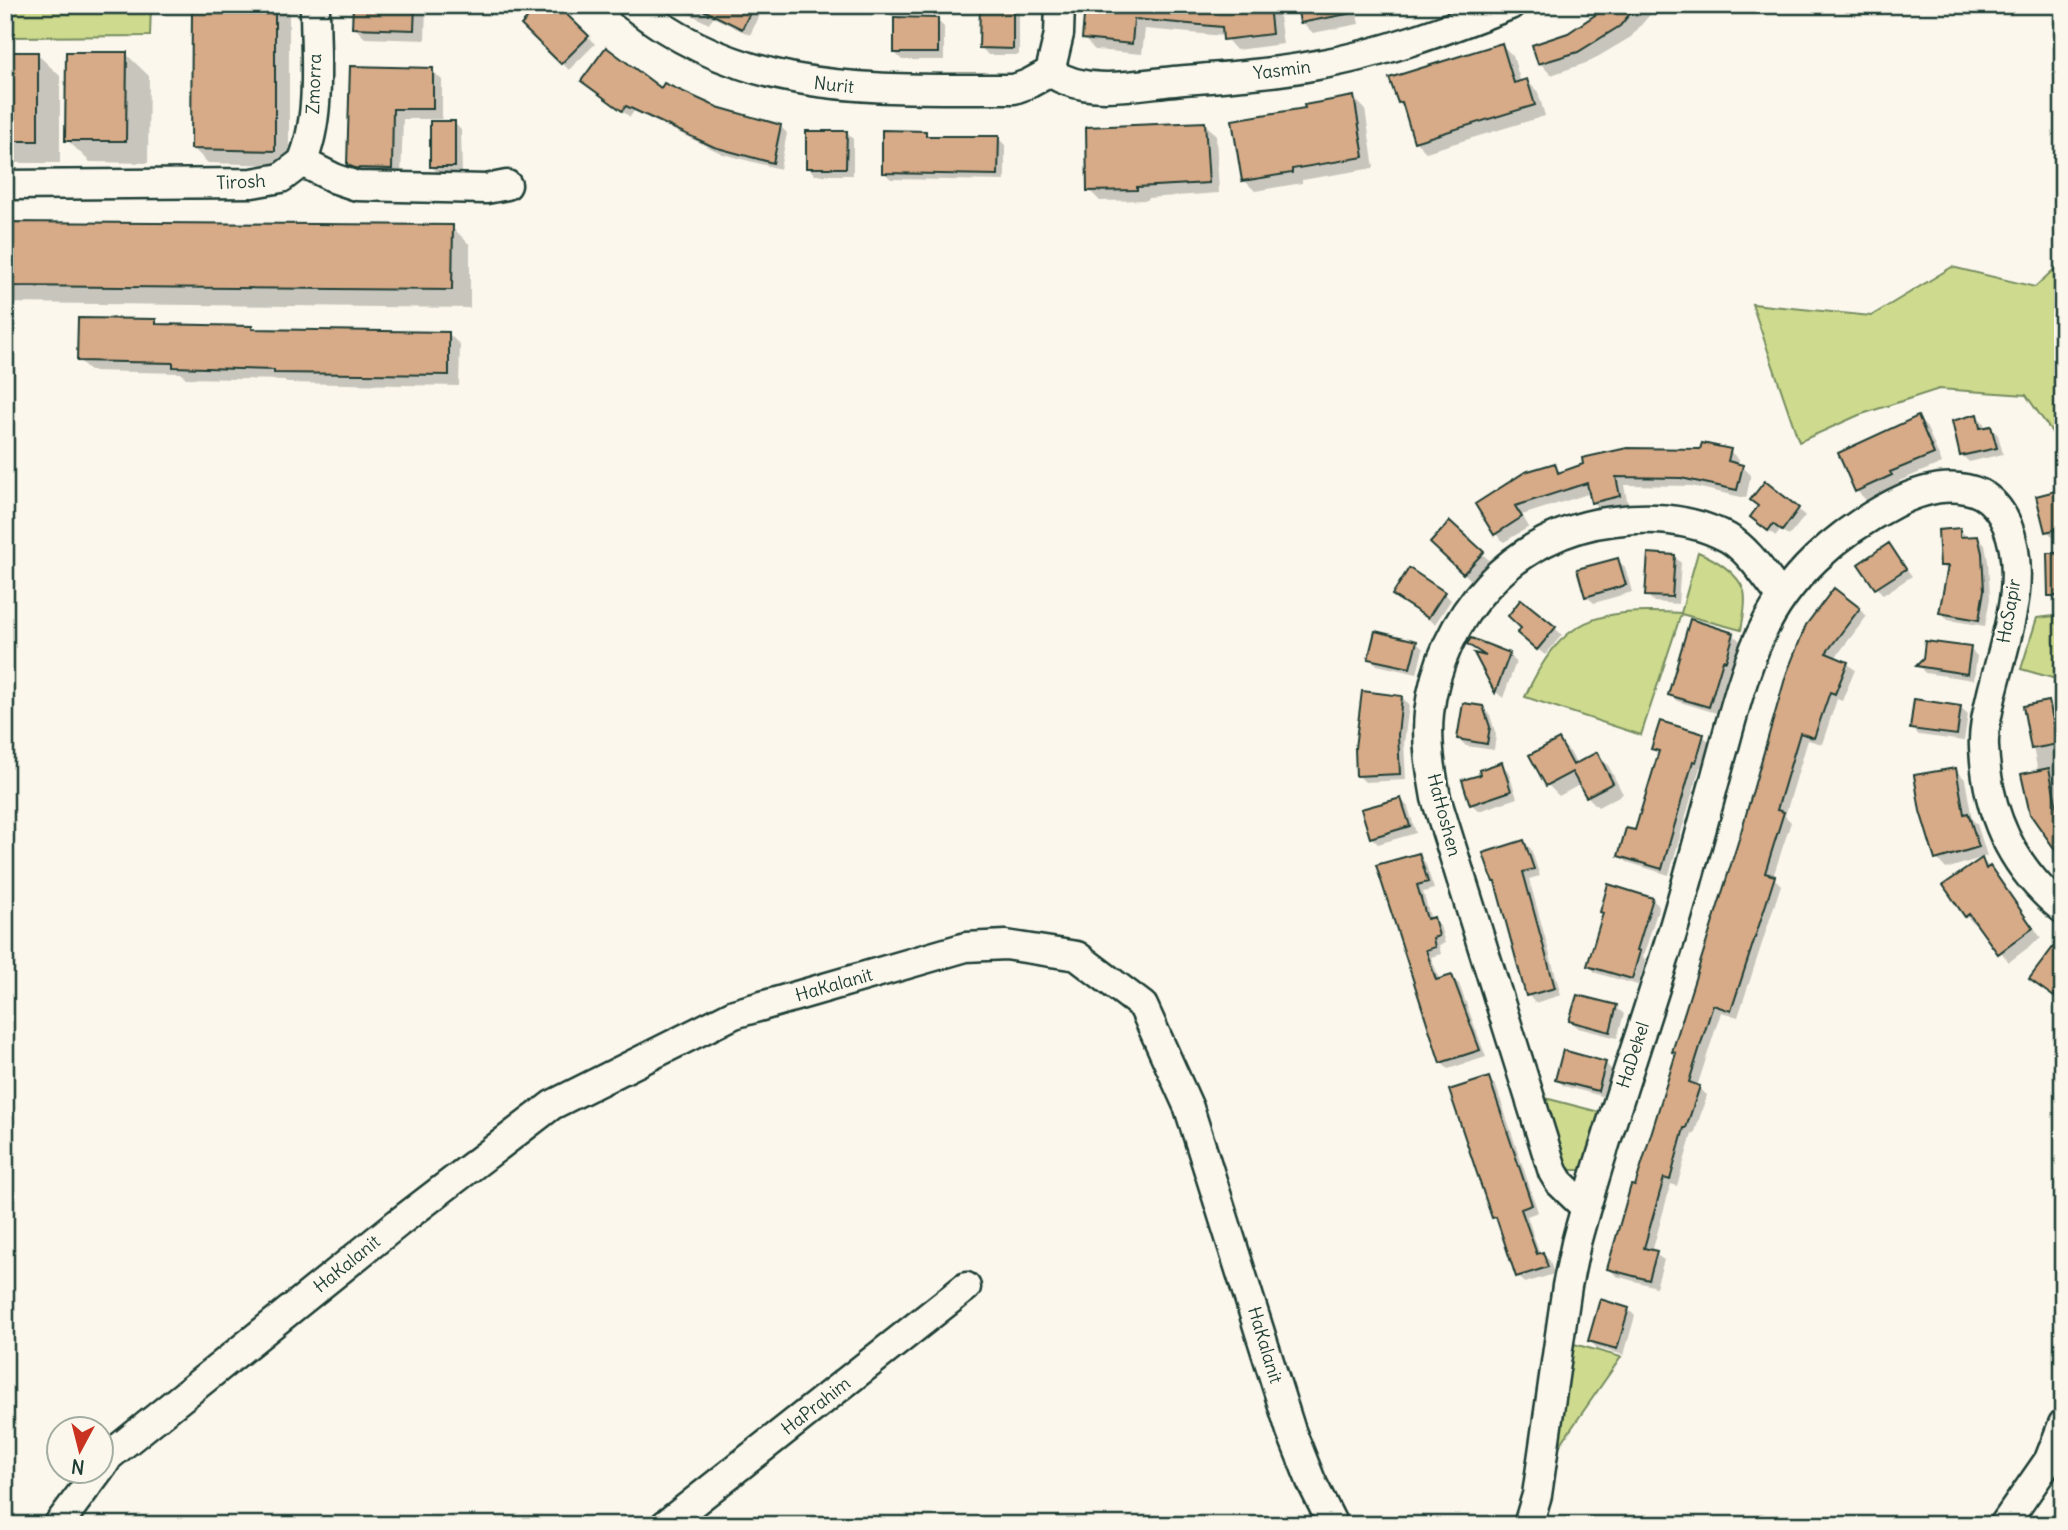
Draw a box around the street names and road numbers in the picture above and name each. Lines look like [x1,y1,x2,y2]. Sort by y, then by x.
street label: Zmorra [301,53,326,115]
street label: Yasmin [1252,55,1312,84]
street label: Nurit [813,71,855,98]
street label: Tirosh [216,169,266,194]
street label: HaSapir [1992,576,2026,645]
street label: HaHoshen [1422,771,1467,859]
street label: HaKalanit [793,963,875,1006]
street label: HaDekel [1611,1019,1654,1091]
street label: HaKalanit [309,1230,385,1297]
street label: HaKalanit [1243,1304,1288,1386]
street label: HaPrahim [777,1371,855,1440]

